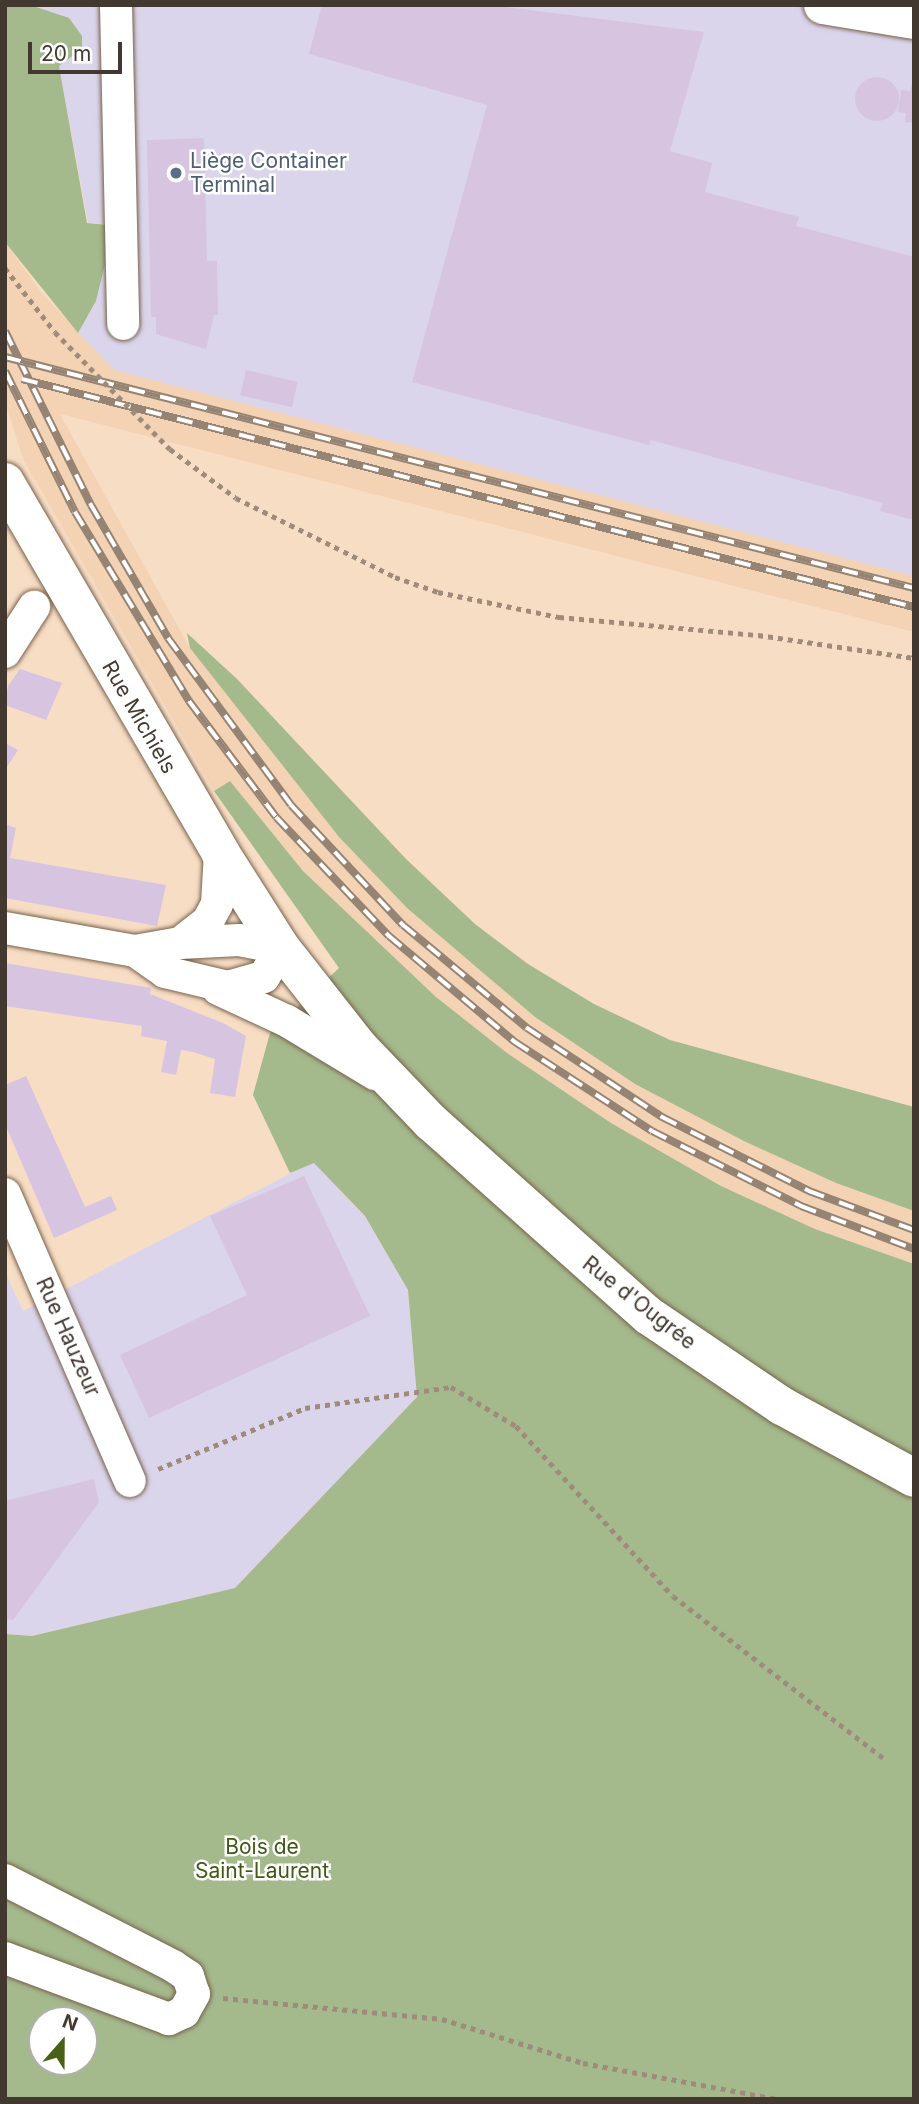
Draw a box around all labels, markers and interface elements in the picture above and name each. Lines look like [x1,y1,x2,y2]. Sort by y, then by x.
scale bar [32,28,126,72]
text: 20 m [41,41,91,66]
place label: Liège Container Terminal [190,148,347,198]
marker: Liège Container Terminal [168,165,184,181]
street label: Rue Michiels [97,656,181,778]
street label: Rue d'Ougrée [577,1251,701,1355]
street label: Rue Hauzeur [31,1274,105,1400]
park label: Bois de Saint-Laurent [195,1834,329,1884]
north arrow [28,2006,98,2076]
text: N [59,2009,81,2036]

